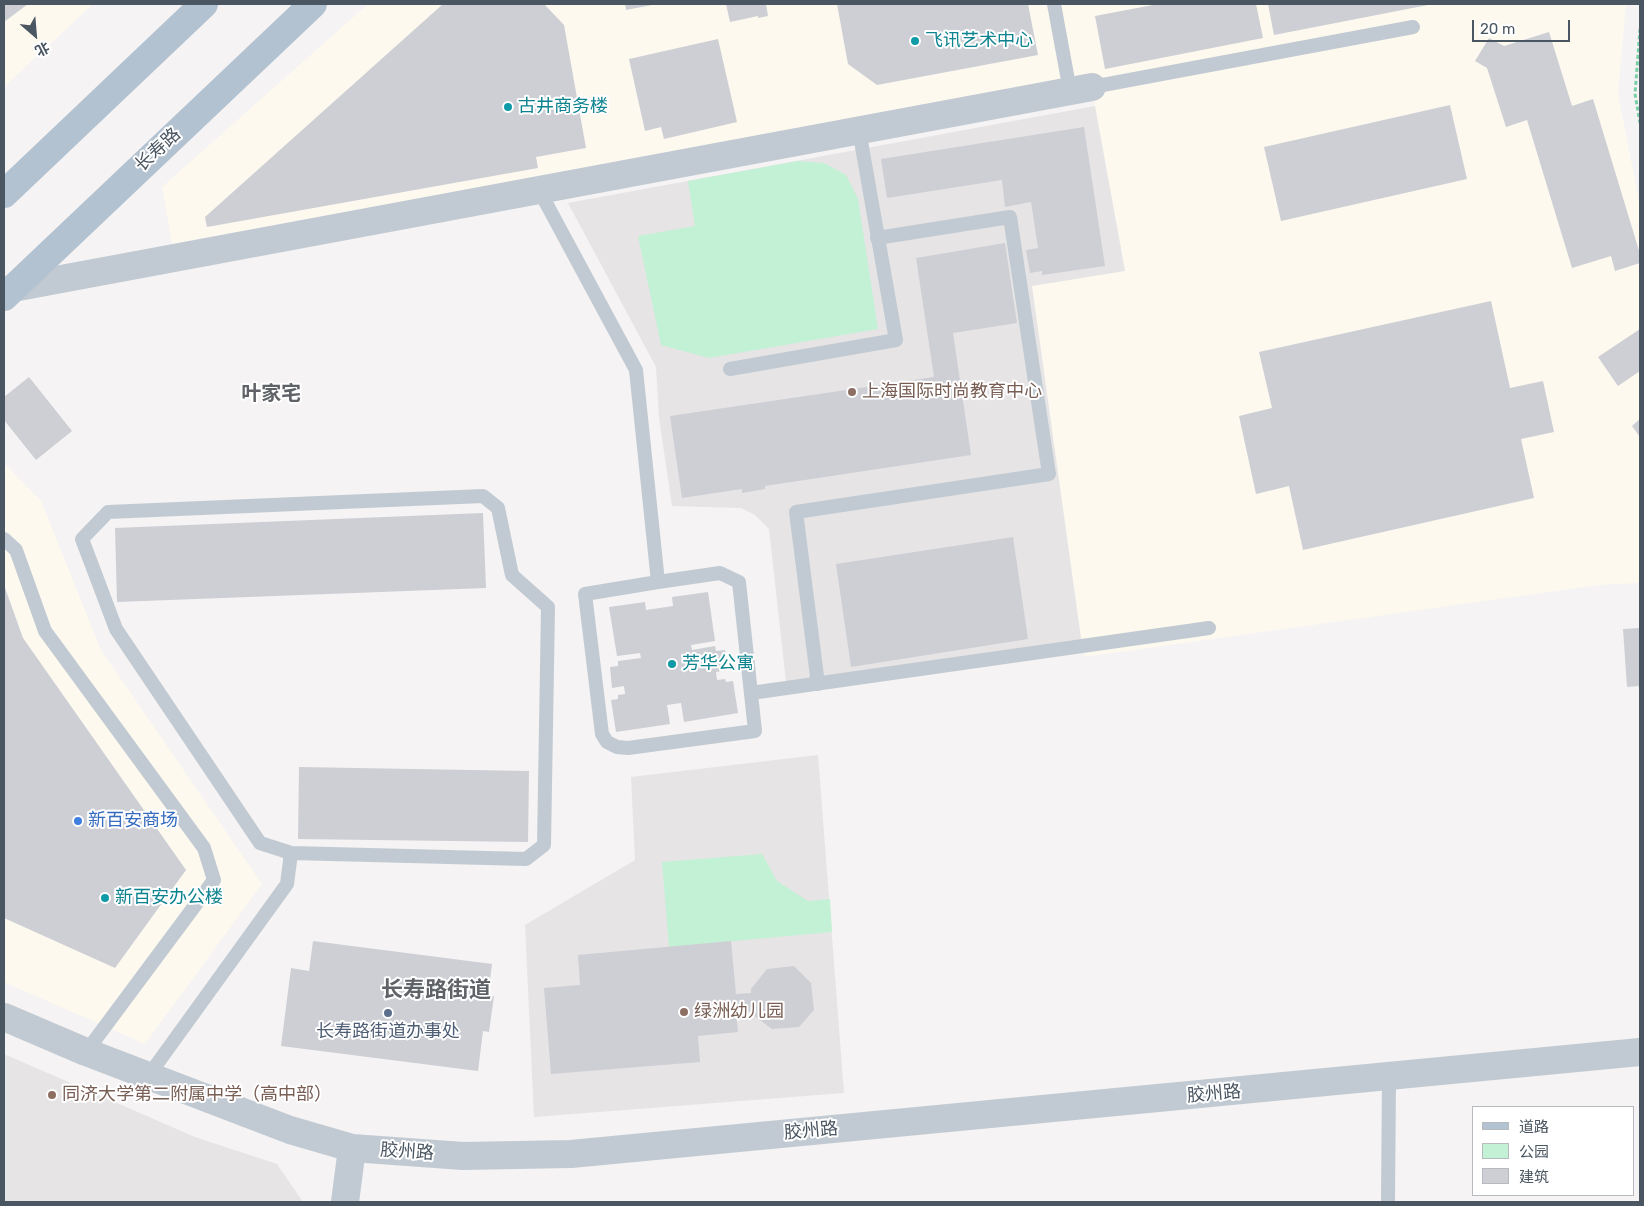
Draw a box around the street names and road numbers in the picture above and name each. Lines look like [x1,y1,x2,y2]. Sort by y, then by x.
street label: 长寿路 [131,124,185,176]
street label: 胶州路 [1186,1081,1242,1107]
street label: 胶州路 [783,1118,839,1144]
street label: 胶州路 [379,1139,435,1165]

